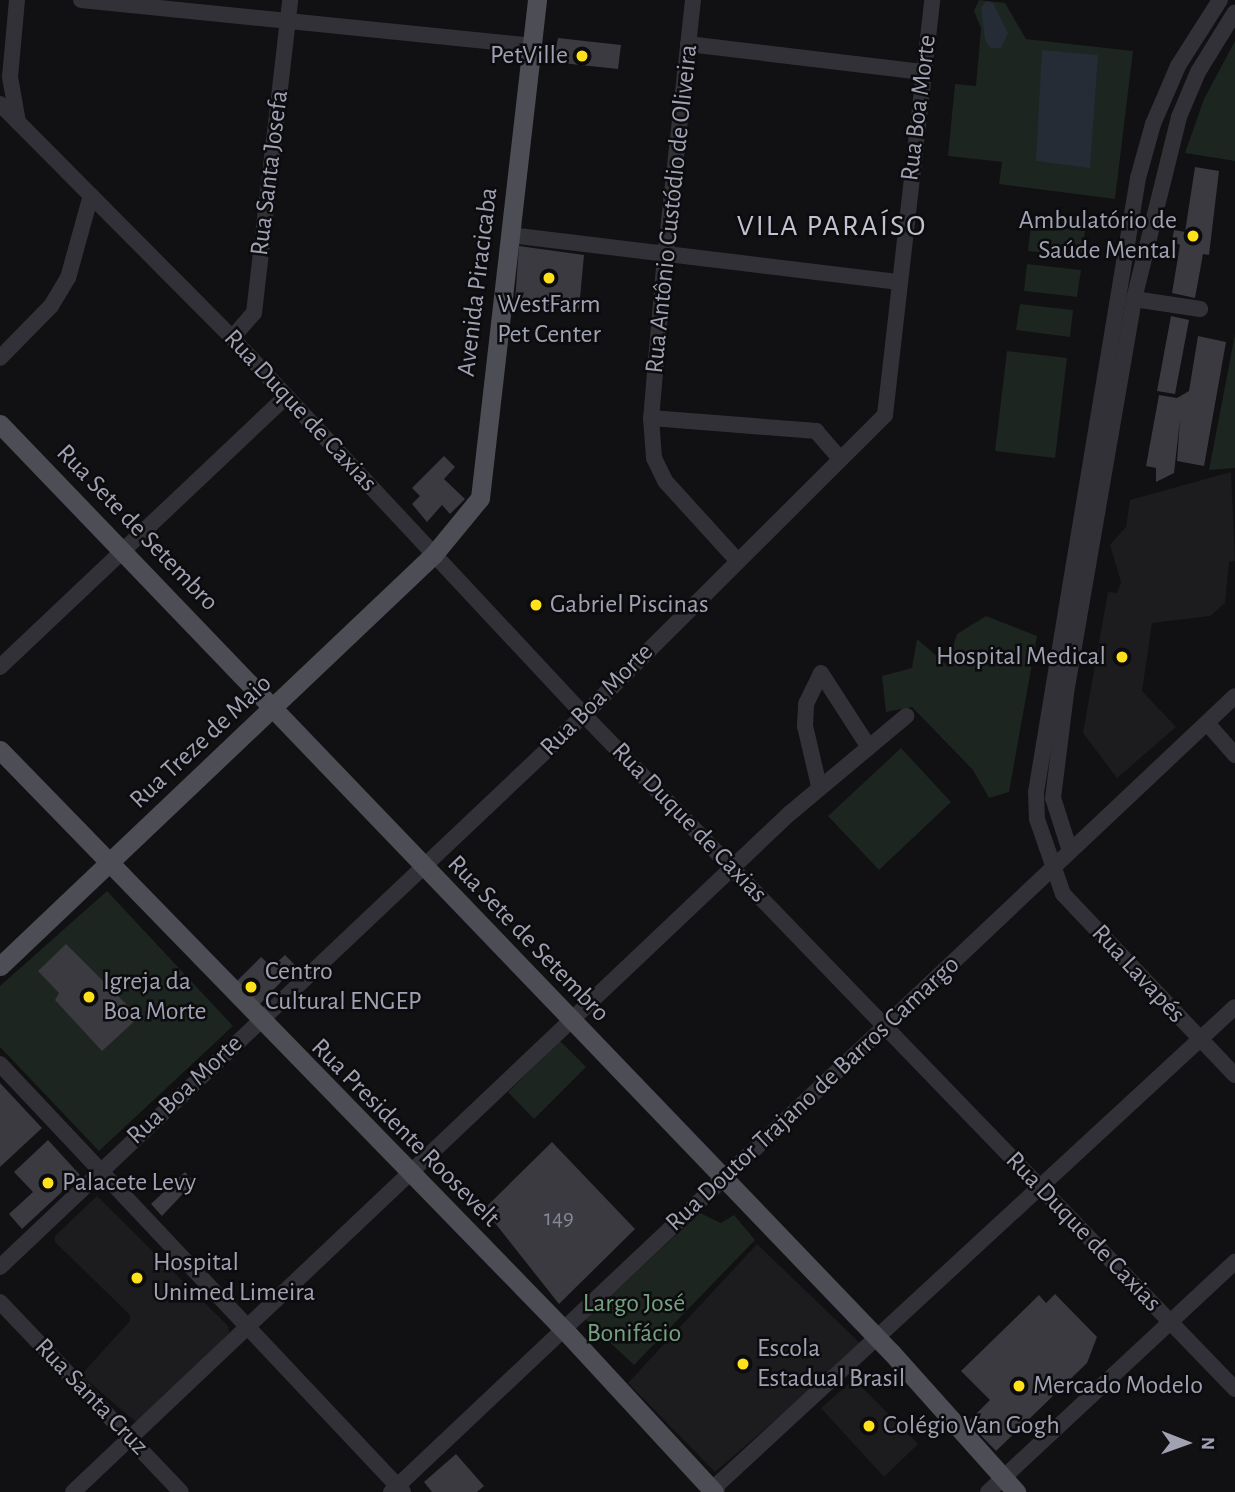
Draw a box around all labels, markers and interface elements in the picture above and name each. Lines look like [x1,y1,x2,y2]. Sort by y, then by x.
street label: Rua Boa Morte [895,33,943,183]
place label: PetVille [490,40,568,72]
street label: Rua Antônio Custódio de Oliveira [639,43,705,375]
marker: PetVille [574,48,590,64]
street label: Rua Santa Josefa [244,88,296,258]
street label: Avenida Piracicaba [451,186,505,378]
place label: Ambulatório de Saúde Mental [1019,205,1177,266]
district label: VILA PARAÍSO [738,208,926,244]
marker: Ambulatório de Saúde Mental [1183,226,1203,246]
marker: WestFarm Pet Center [541,270,557,286]
place label: WestFarm Pet Center [497,289,601,350]
street label: Rua Duque de Caxias [217,323,383,499]
street label: Rua Sete de Setembro [49,438,225,618]
place label: Gabriel Piscinas [550,589,709,621]
marker: Gabriel Piscinas [528,597,544,613]
street label: Rua Boa Morte [534,637,660,763]
place label: Hospital Medical [936,641,1106,673]
marker: Hospital Medical [1112,647,1132,667]
street label: Rua Treze de Maio [124,668,278,816]
street label: Rua Duque de Caxias [605,736,773,910]
street label: Rua Sete de Setembro [440,849,616,1029]
street label: Rua Lavapés [1085,918,1191,1030]
street label: Rua Doutor Trajano de Barros Camargo [660,949,966,1239]
place label: Centro Cultural ENGEP [265,956,422,1018]
place label: Igreja da Boa Morte [103,966,207,1028]
marker: Centro Cultural ENGEP [243,979,259,995]
marker: Igreja da Boa Morte [81,989,97,1005]
street label: Rua Boa Morte [121,1028,249,1152]
street label: Rua Presidente Roosevelt [304,1032,506,1234]
street label: Rua Duque de Caxias [999,1145,1167,1319]
place label: Palacete Levy [62,1167,196,1199]
marker: Palacete Levy [40,1175,56,1191]
house number: 149 [544,1205,574,1233]
place label: Hospital Unimed Limeira [153,1247,315,1308]
marker: Hospital Unimed Limeira [127,1268,147,1288]
park label: Largo José Bonifácio [583,1288,685,1350]
street label: Rua Santa Cruz [28,1332,154,1462]
place label: Escola Estadual Brasil [757,1333,905,1394]
marker: Escola Estadual Brasil [735,1356,751,1372]
place label: Mercado Modelo [1033,1370,1203,1402]
marker: Mercado Modelo [1011,1378,1027,1394]
north arrow [1151,1408,1221,1478]
place label: Colégio Van Gogh [883,1410,1060,1442]
marker: Colégio Van Gogh [861,1418,877,1434]
text: N [1198,1437,1217,1450]

